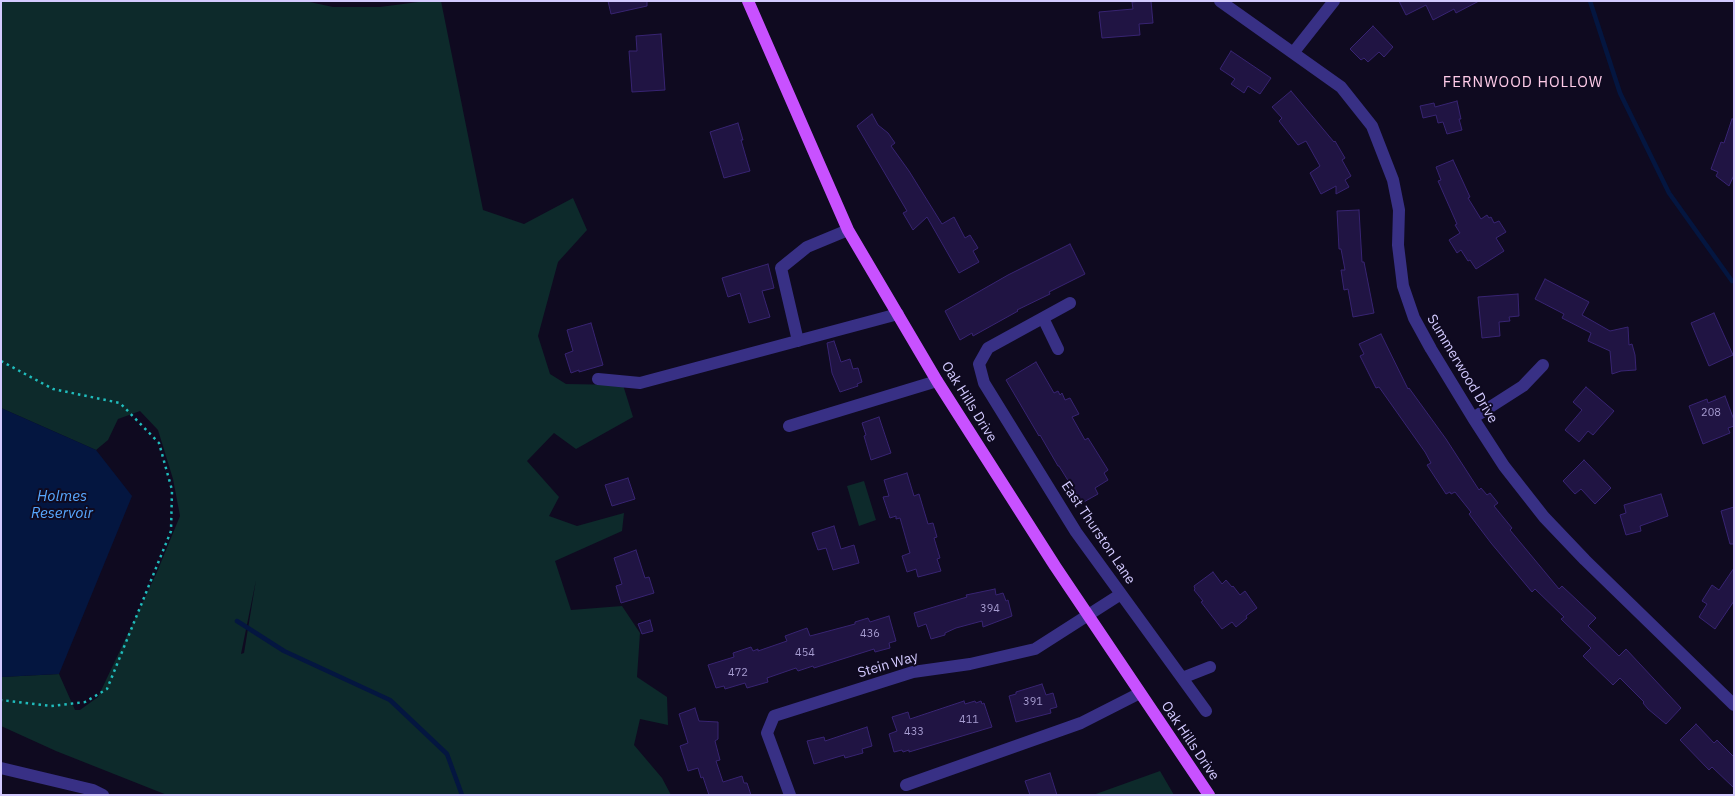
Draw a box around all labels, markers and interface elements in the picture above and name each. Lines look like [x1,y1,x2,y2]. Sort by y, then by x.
district label: FERNWOOD HOLLOW [1441,74,1605,92]
street label: Summerwood Drive [1423,312,1501,426]
street label: Oak Hills Drive [938,359,1000,445]
house number: 208 [1701,406,1721,420]
street label: East Thurston Lane [1057,478,1139,588]
water label: Holmes Reservoir [31,488,93,523]
house number: 394 [980,602,1000,616]
house number: 436 [860,627,880,641]
house number: 454 [795,646,815,660]
street label: Stein Way [856,648,920,682]
house number: 472 [728,666,748,680]
house number: 391 [1023,695,1043,709]
street label: Oak Hills Drive [1157,698,1223,784]
house number: 411 [959,713,979,727]
house number: 433 [904,725,924,739]

